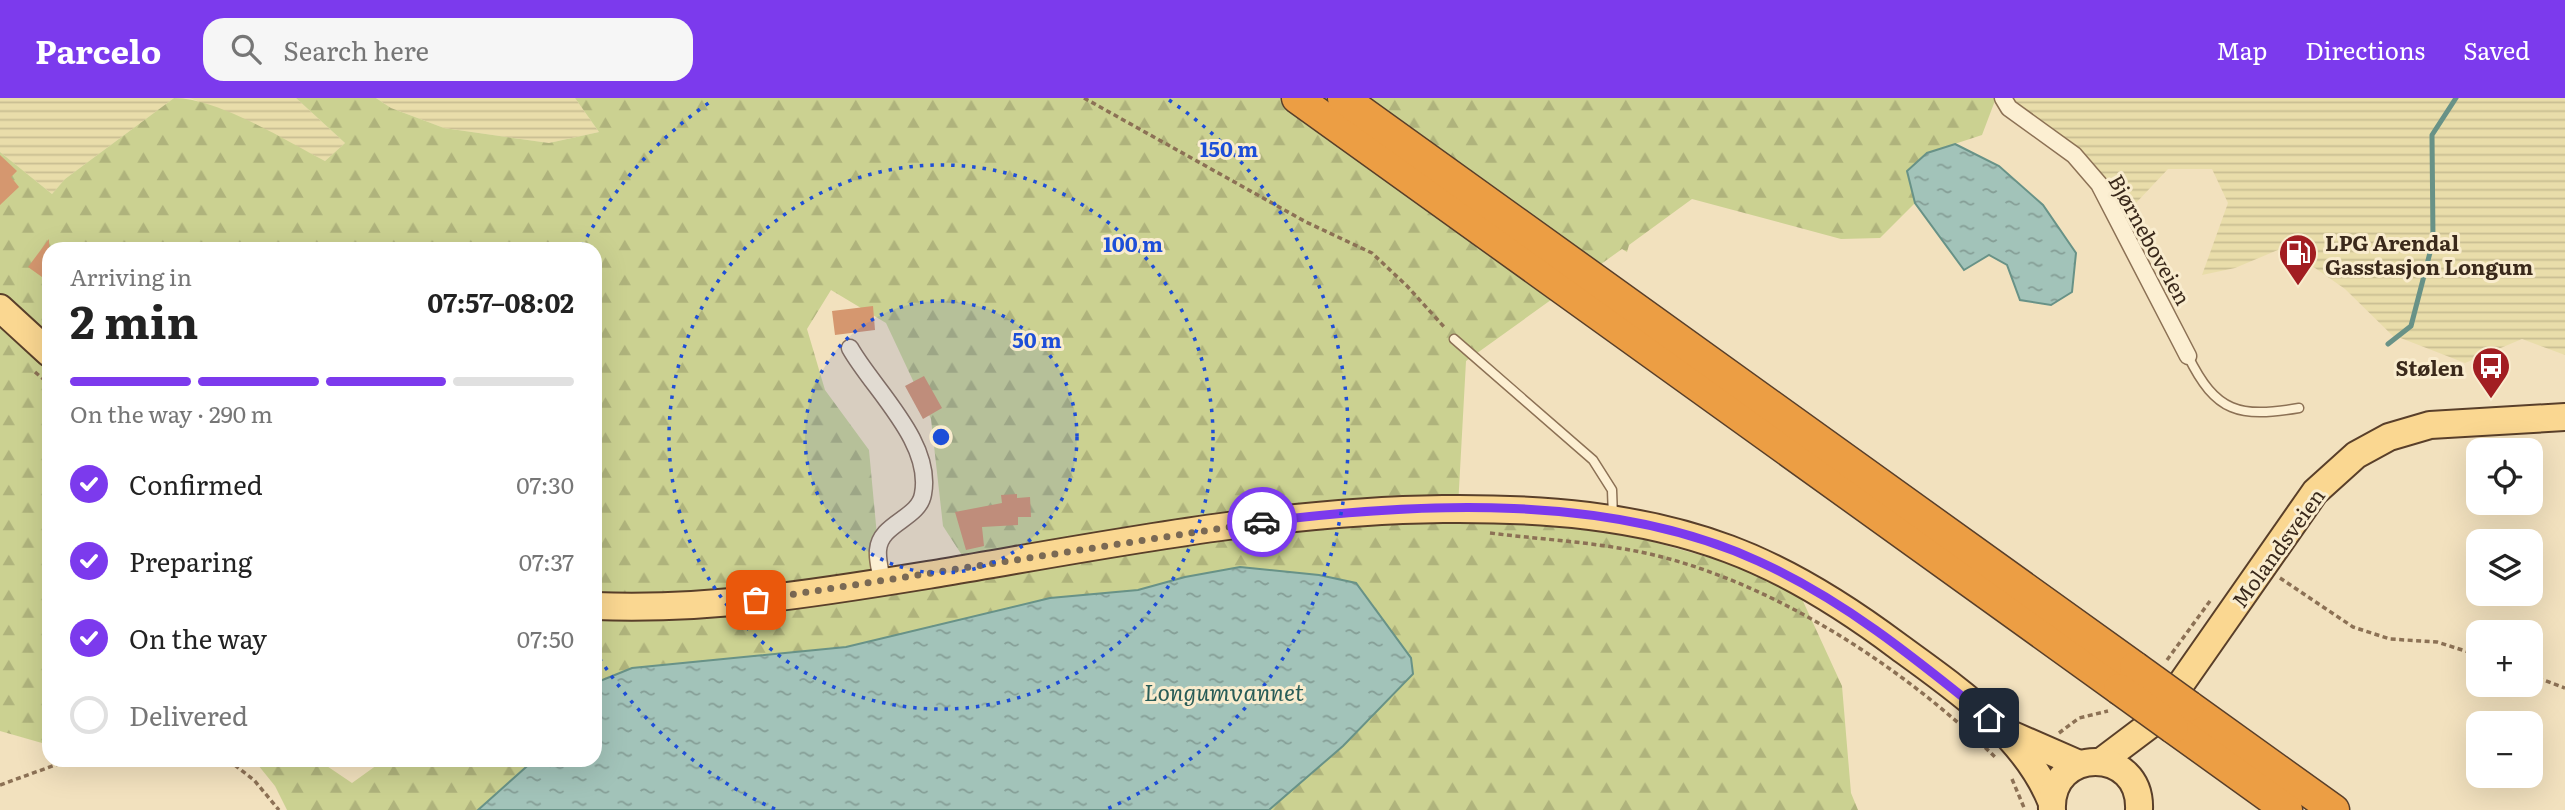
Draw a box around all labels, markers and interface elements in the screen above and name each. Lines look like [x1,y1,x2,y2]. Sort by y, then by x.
search box [203,18,693,81]
text: Parcelo [35,25,161,74]
icon: search [227,30,265,68]
text: Search here [283,30,429,69]
text: Map [2216,32,2267,67]
text: Directions [2305,32,2425,67]
text: Saved [2463,32,2530,67]
text: 150 m [1200,132,1258,163]
street label: Bjørneboveien [2102,168,2200,310]
place label: LPG Arendal Gasstasjon Longum [2325,226,2533,281]
text: 100 m [1103,227,1163,258]
fuel station icon: LPG Arendal Gasstasjon Longum [2277,232,2319,287]
text: Arriving in [70,259,192,293]
text: 07:57–08:02 [427,282,574,321]
text: 2 min [70,285,199,353]
text: 50 m [1012,323,1062,354]
bus stop icon: Stølen [2470,345,2512,400]
place label: Stølen [2396,351,2464,382]
text: On the way · 290 m [70,396,273,430]
centre of rings [929,425,953,449]
map controls [2466,438,2543,788]
button: locate [2466,438,2543,515]
text: Confirmed [129,464,263,503]
icon: check [70,465,108,503]
text: 07:30 [516,467,574,501]
street label: Molandsveien [2223,481,2331,613]
courier [1227,487,1297,557]
icon: car [1243,503,1281,541]
button: layers [2466,529,2543,606]
text: Preparing [129,541,252,580]
icon: check [70,542,108,580]
text: 07:37 [519,544,574,578]
pin [726,570,786,630]
icon: bag [737,581,775,619]
text: On the way [129,618,267,657]
icon: check [70,619,108,657]
button: + [2466,620,2543,697]
text: 07:50 [517,621,574,655]
water label: Longumvannet [1144,674,1304,708]
pin [1959,688,2019,748]
text: Delivered [129,695,248,734]
icon: home [1970,699,2008,737]
button: − [2466,711,2543,788]

